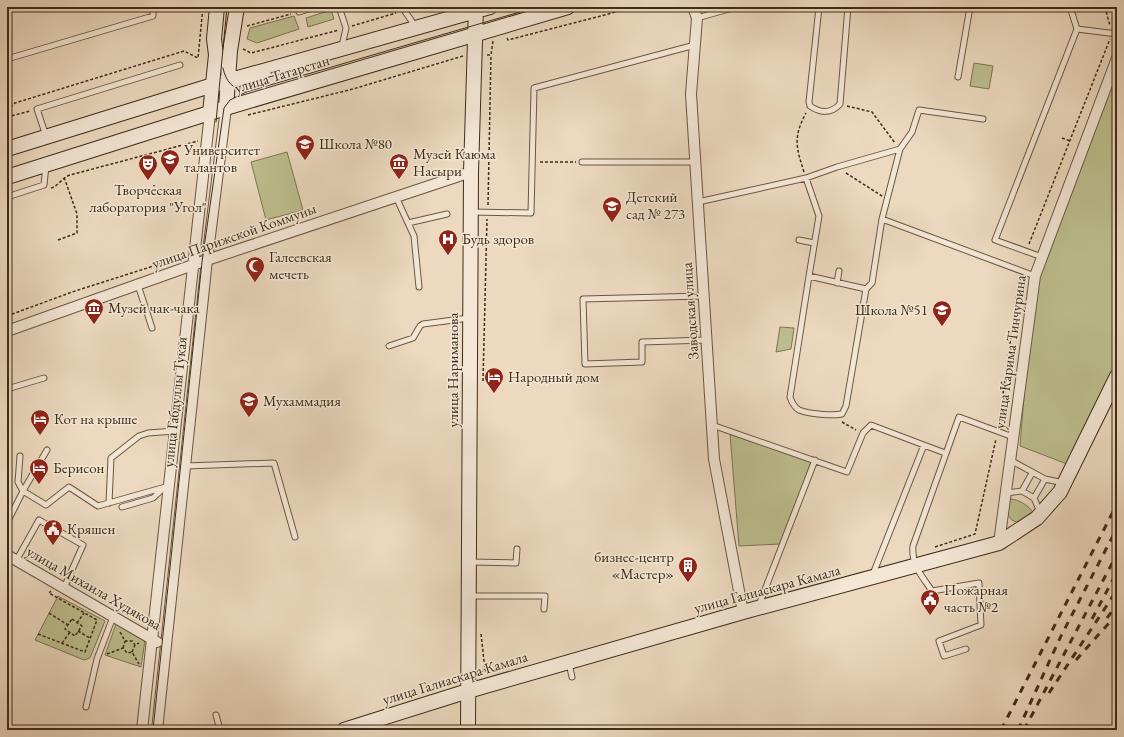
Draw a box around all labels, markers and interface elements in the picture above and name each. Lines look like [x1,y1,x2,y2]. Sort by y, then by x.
street label: улица Татарстан [232,50,332,97]
school or university icon: Школа №80 [294,133,316,161]
place label: Школа №80 [319,134,392,153]
place label: Университет талантов [183,140,260,176]
place label: Музей Каюма Насыри [413,144,496,180]
school or university icon: Университет талантов [159,148,181,176]
museum icon: Музей Каюма Насыри [388,152,410,180]
theatre icon: Творческая лаборатория "Угол" [137,153,159,181]
place label: Творческая лаборатория "Угол" [89,180,207,216]
place label: Детский сад № 273 [626,187,685,223]
school or university icon: Детский сад № 273 [601,195,623,223]
street label: улица Парижской Коммуны [149,198,319,273]
hospital icon: Будь здоров [437,228,459,256]
place label: Будь здоров [462,229,534,248]
place label: Галеевская мечеть [269,247,332,283]
mosque icon: Галеевская мечеть [244,255,266,283]
street label: Заводская улица [677,262,702,360]
street label: улица Карима Тинчурина [989,274,1030,430]
museum icon: Музей чак-чака [83,297,105,325]
place label: Музей чак-чака [108,298,199,317]
school or university icon: Школа №51 [931,299,953,327]
place label: Школа №51 [855,300,928,319]
street label: улица Нариманова [443,313,462,427]
street label: улица Габдуллы Тукая [158,336,191,468]
hotel icon: Народный дом [483,366,505,394]
place label: Народный дом [508,367,600,386]
school or university icon: Мухаммадия [238,390,260,418]
place label: Мухаммадия [263,391,341,410]
hotel icon: Кот на крыше [29,408,51,436]
place label: Кот на крыше [54,409,137,428]
hotel icon: Берисон [28,457,50,485]
place label: Берисон [53,458,105,477]
public building icon: Кряшен [42,518,64,546]
place label: Кряшен [67,519,115,538]
street label: улица Михаила Худякова [23,541,165,634]
place label: бизнес-центр «Мастер» [594,547,674,583]
building icon: бизнес-центр «Мастер» [677,555,699,583]
street label: улица Галиаскара Камала [691,560,842,617]
place label: Пожарная часть №2 [944,580,1008,616]
public building icon: Пожарная часть №2 [919,588,941,616]
street label: улица Галиаскара Камала [380,646,530,709]

